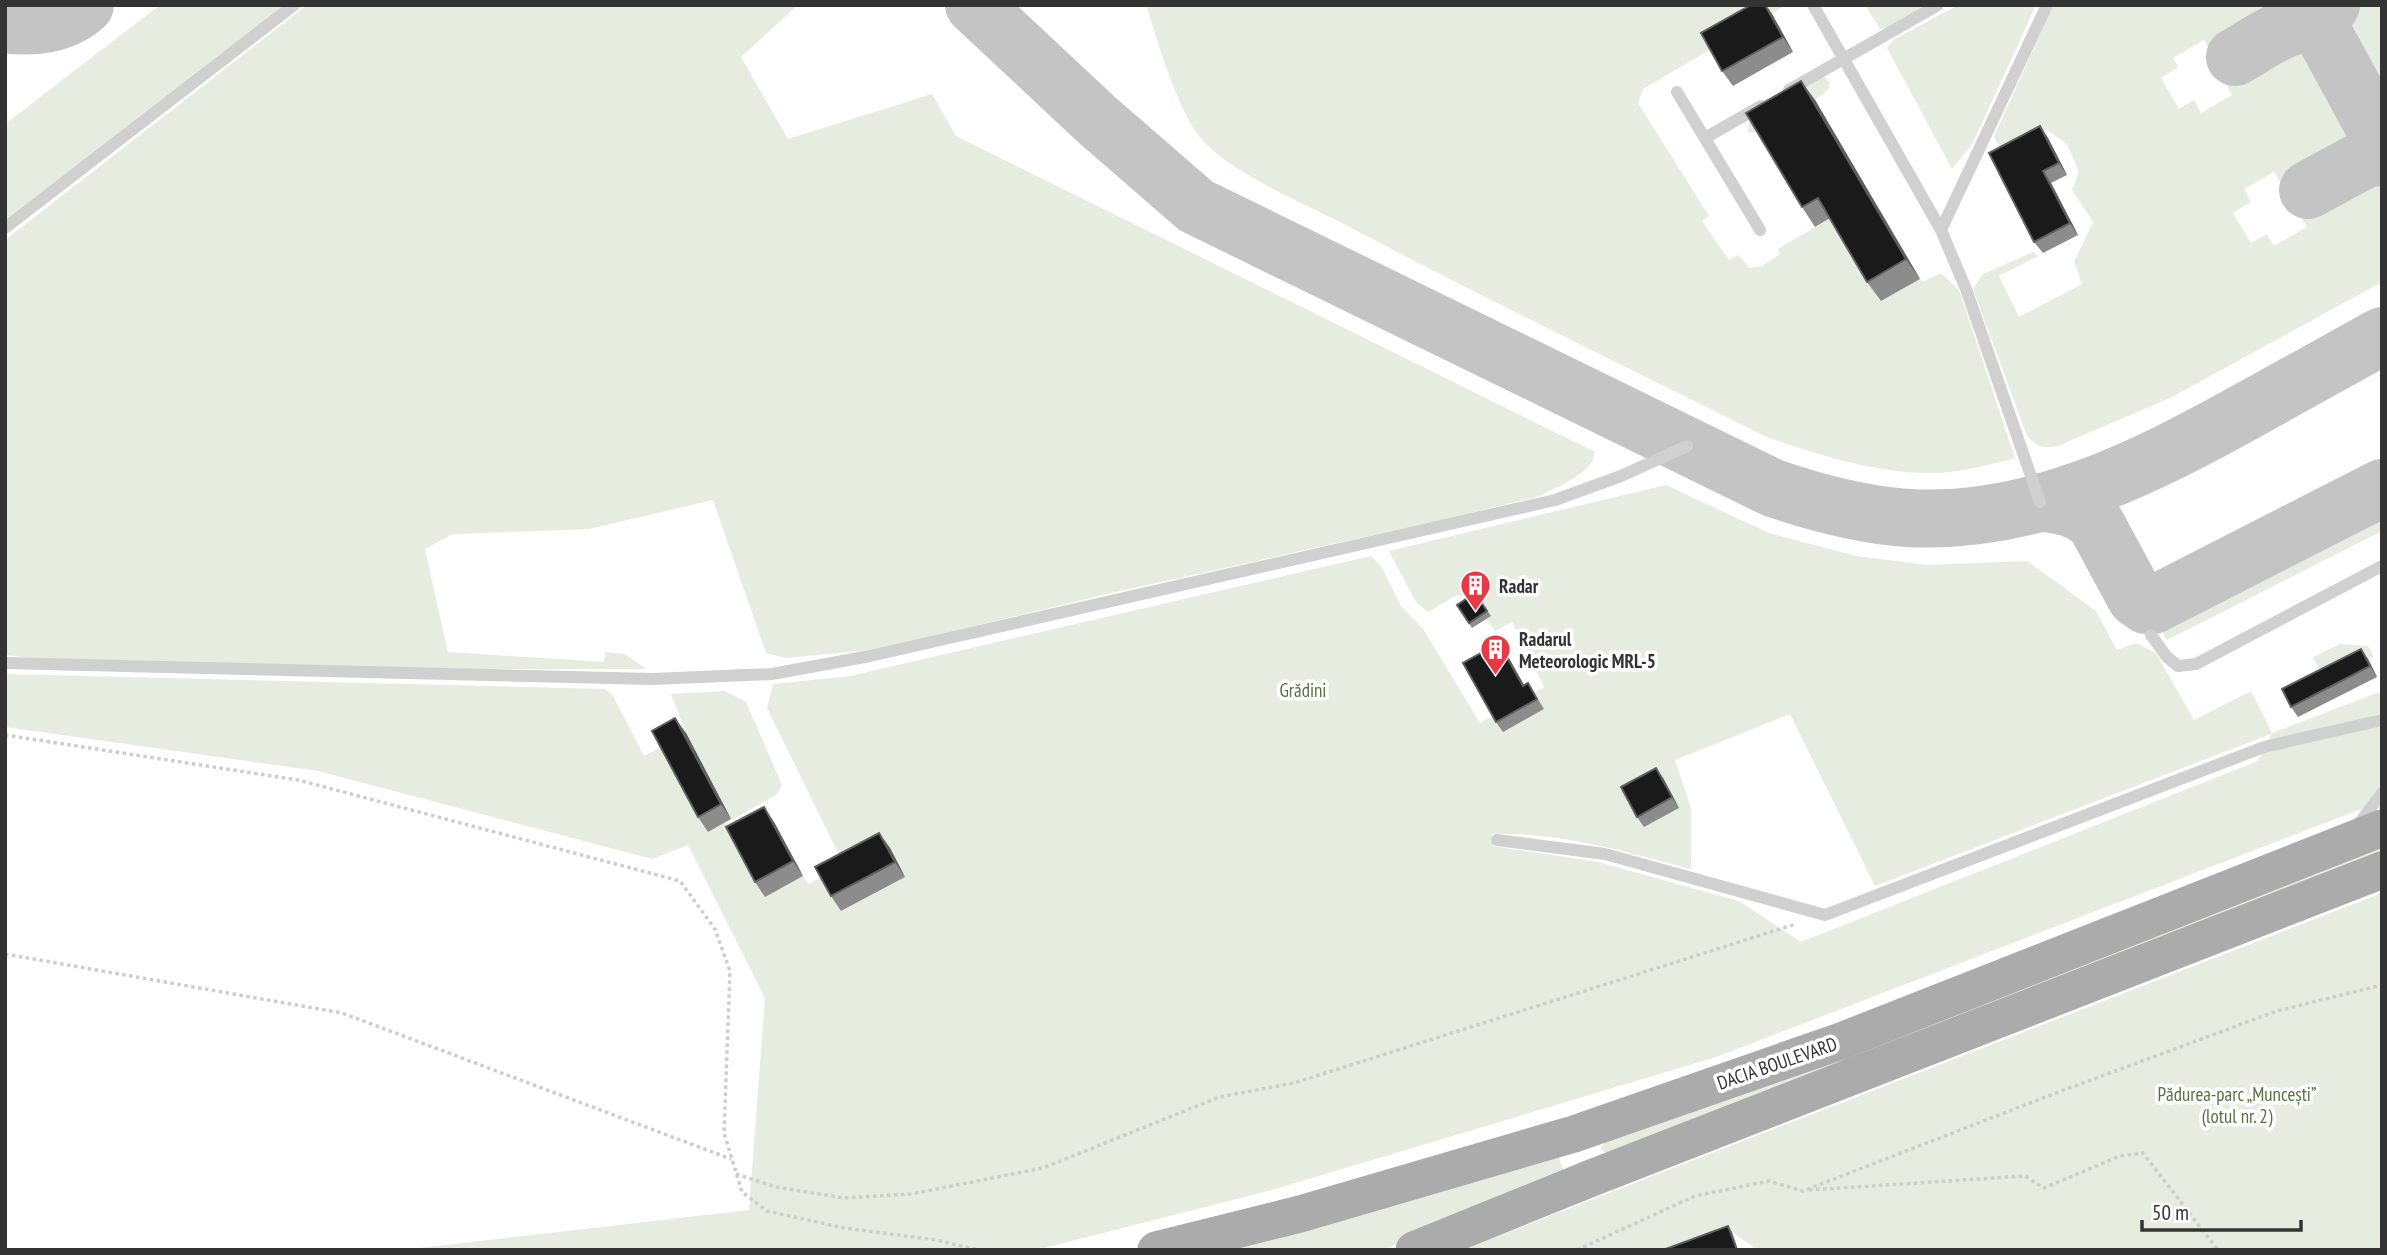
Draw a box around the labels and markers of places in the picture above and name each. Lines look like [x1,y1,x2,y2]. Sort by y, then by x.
building icon: Radar [1459,569,1493,613]
place label: Radar [1499,574,1539,598]
place label: Radarul Meteorologic MRL-5 [1519,627,1656,673]
building icon: Radarul Meteorologic MRL-5 [1479,633,1513,677]

